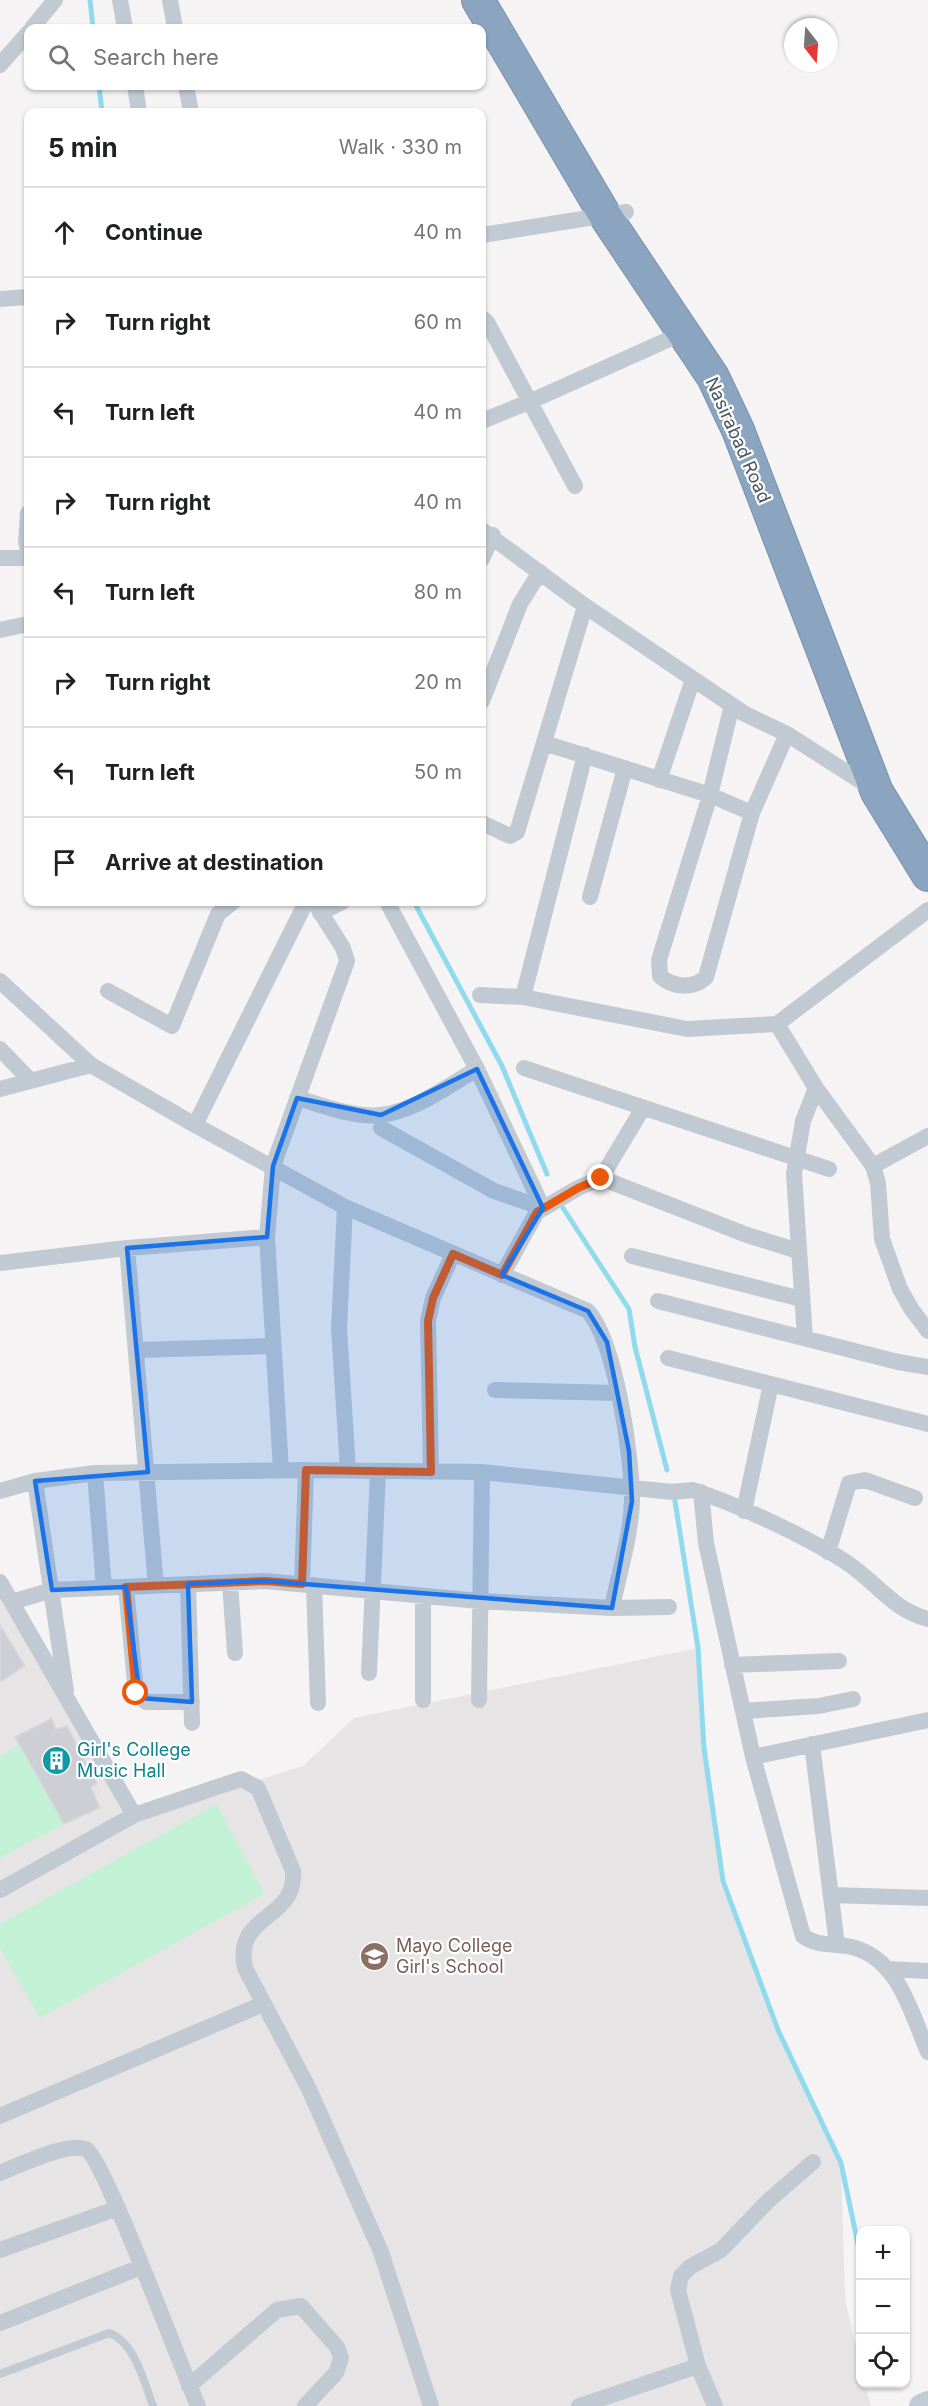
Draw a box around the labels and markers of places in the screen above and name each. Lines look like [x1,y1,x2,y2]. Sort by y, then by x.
place label: Girl's College Music Hall [77,1739,191,1781]
building icon: Girl's College Music Hall [40,1744,72,1776]
place label: Mayo College Girl's School [396,1935,512,1977]
school or university icon: Mayo College Girl's School [359,1940,391,1972]

